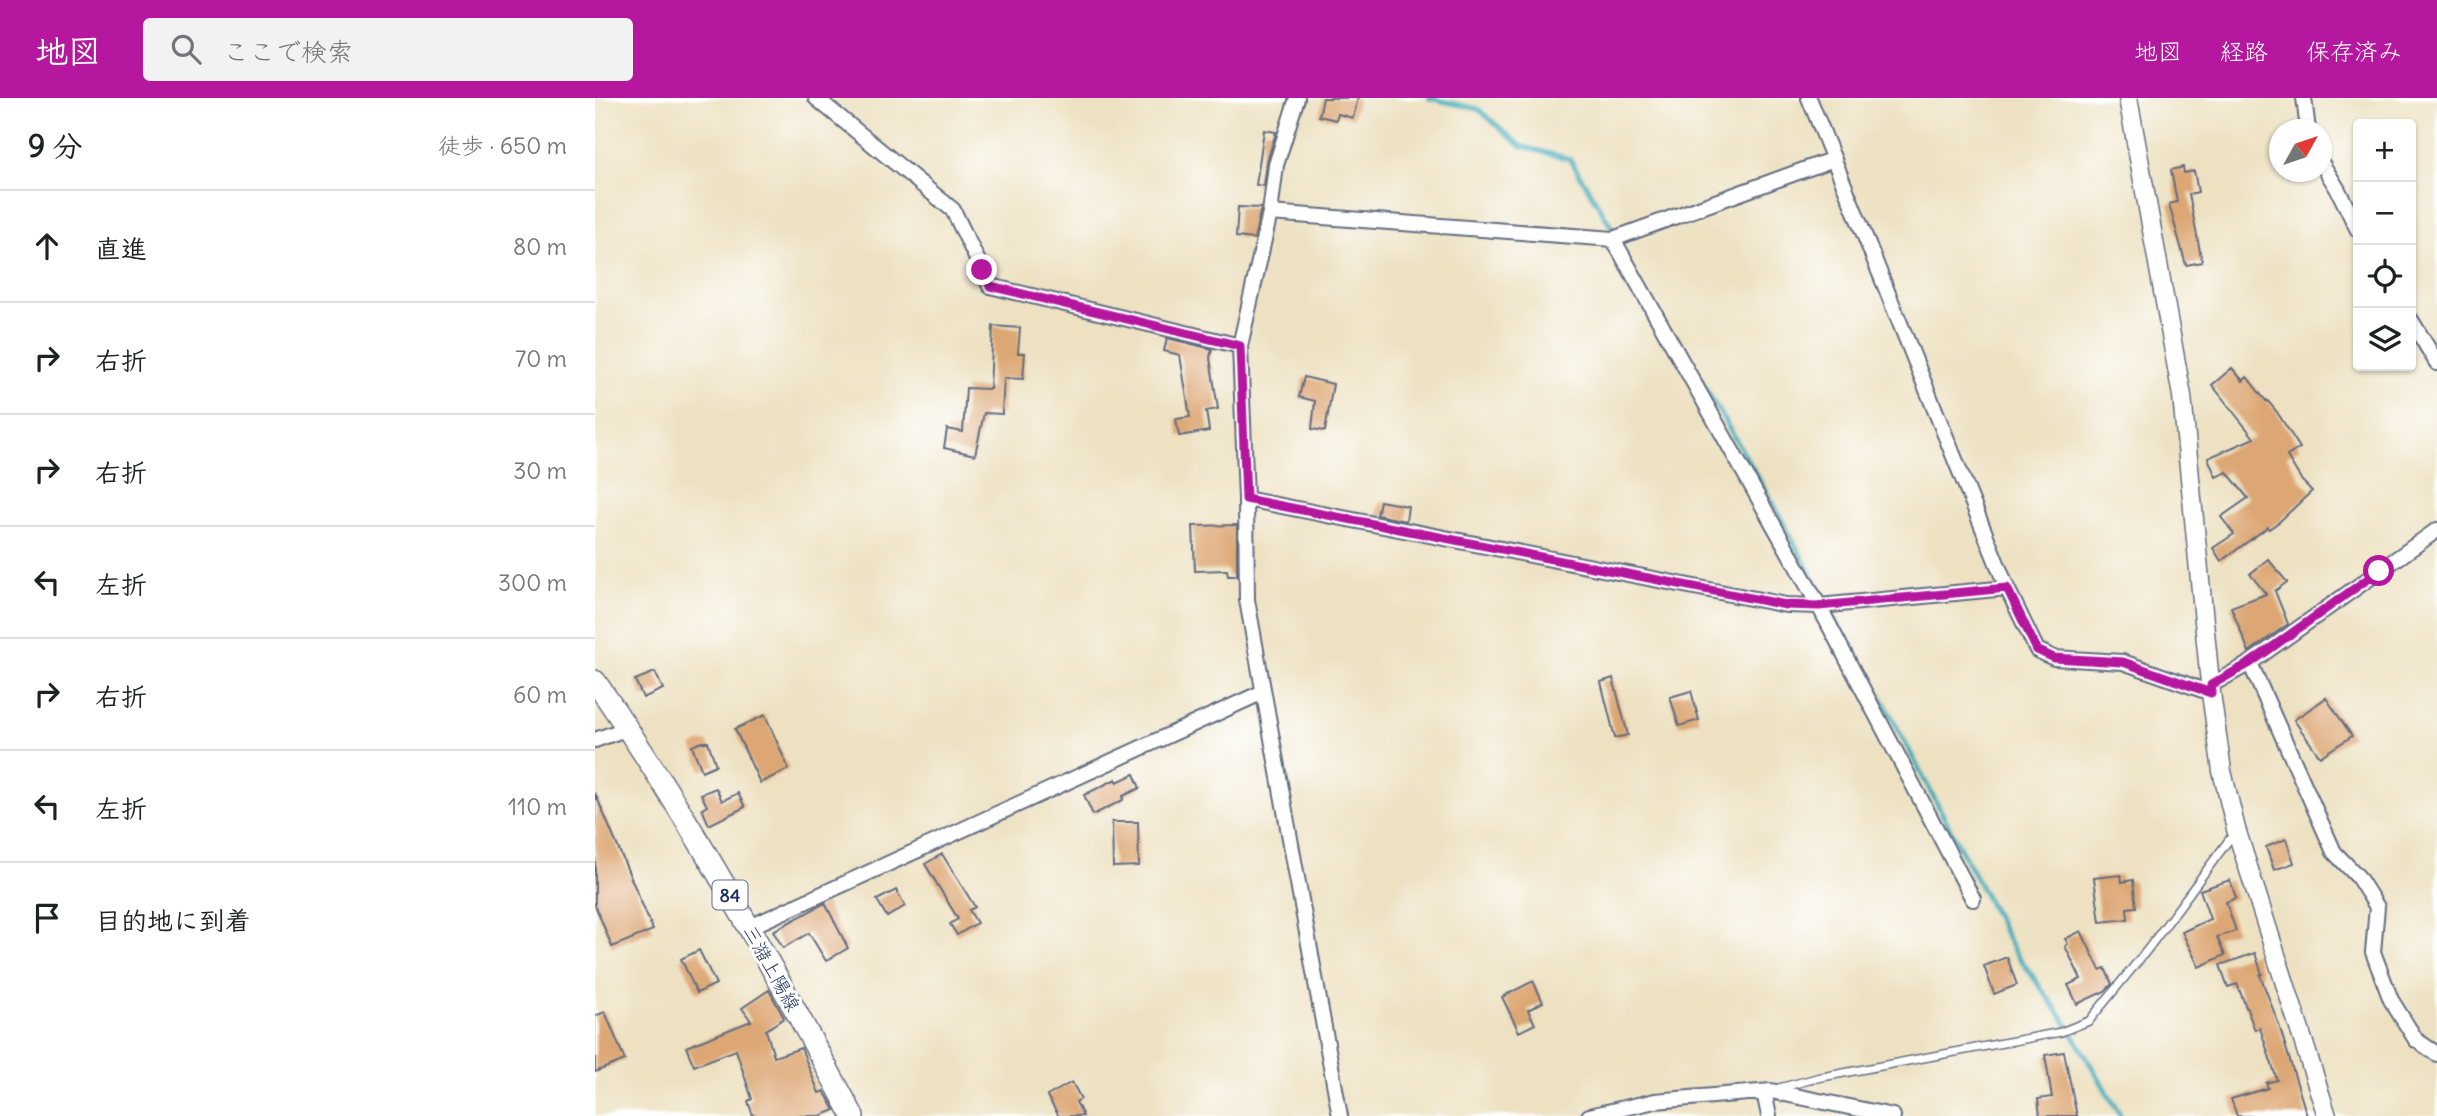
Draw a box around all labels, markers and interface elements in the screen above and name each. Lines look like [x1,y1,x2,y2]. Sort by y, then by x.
search box [143,18,633,81]
text: 地図 [35,30,101,72]
icon: search [167,30,205,68]
text: ここで検索 [223,35,353,68]
text: 地図 [2134,36,2182,66]
text: 経路 [2220,36,2268,66]
text: 保存済み [2306,36,2402,66]
north arrow [2269,119,2332,182]
map controls [2353,119,2416,371]
button: + [2353,119,2416,182]
text: 9 分 [28,127,82,165]
text: 徒歩 · 650 m [438,131,567,160]
button: − [2353,182,2416,245]
icon: ahead [28,227,66,265]
text: 直進 [95,232,147,265]
text: 80 m [513,232,567,261]
button: locate [2353,245,2416,308]
route end [966,254,997,285]
button: layers [2353,308,2416,371]
icon: right [28,339,66,377]
text: 右折 [95,344,147,377]
text: 70 m [515,344,567,373]
icon: right [28,451,66,489]
text: 右折 [95,456,147,489]
text: 30 m [513,456,567,485]
route start [2363,555,2394,586]
icon: left [28,563,66,601]
text: 左折 [95,568,147,601]
text: 300 m [498,568,567,597]
icon: right [28,675,66,713]
text: 右折 [95,680,147,713]
text: 60 m [513,680,567,709]
icon: left [28,787,66,825]
text: 左折 [95,792,147,825]
text: 110 m [508,792,567,821]
road number: 84 [713,880,747,910]
icon: arrive [28,899,66,937]
text: 目的地に到着 [95,904,251,937]
street label: 三潴上陽線 [738,921,806,1015]

